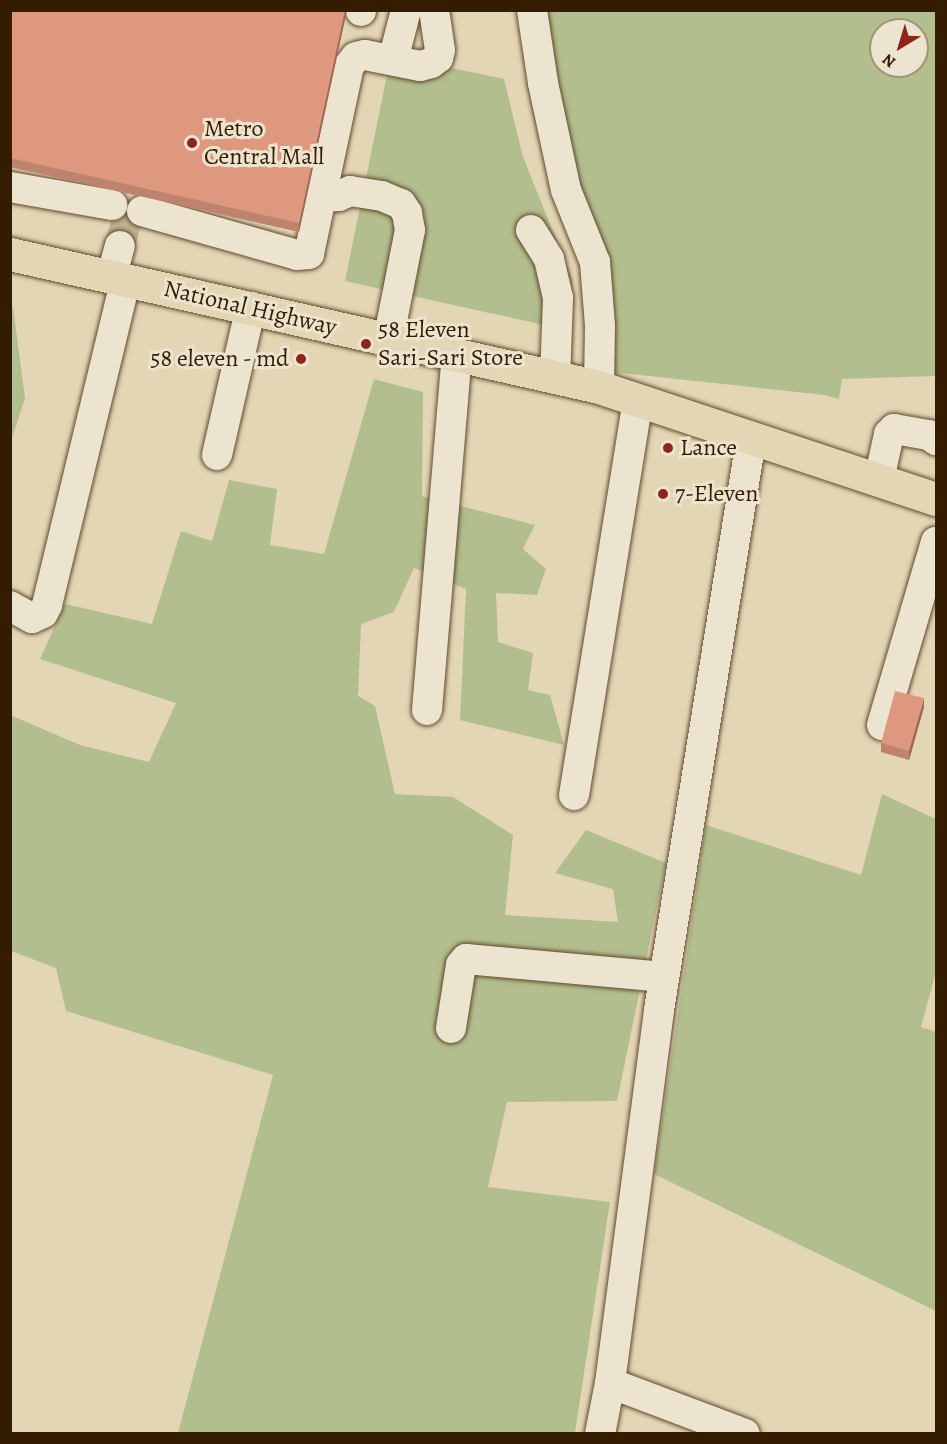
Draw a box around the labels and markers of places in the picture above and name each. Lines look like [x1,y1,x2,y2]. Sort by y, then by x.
place label: Metro Central Mall [204,115,324,171]
marker: Metro Central Mall [185,136,199,150]
place label: 58 Eleven Sari-Sari Store [378,316,523,372]
marker: 58 Eleven Sari-Sari Store [359,337,373,351]
place label: 58 eleven - md [149,345,289,373]
marker: 58 eleven - md [294,352,308,366]
place label: Lance [680,434,737,462]
marker: Lance [661,441,675,455]
place label: 7-Eleven [675,480,758,508]
marker: 7-Eleven [656,487,670,501]

